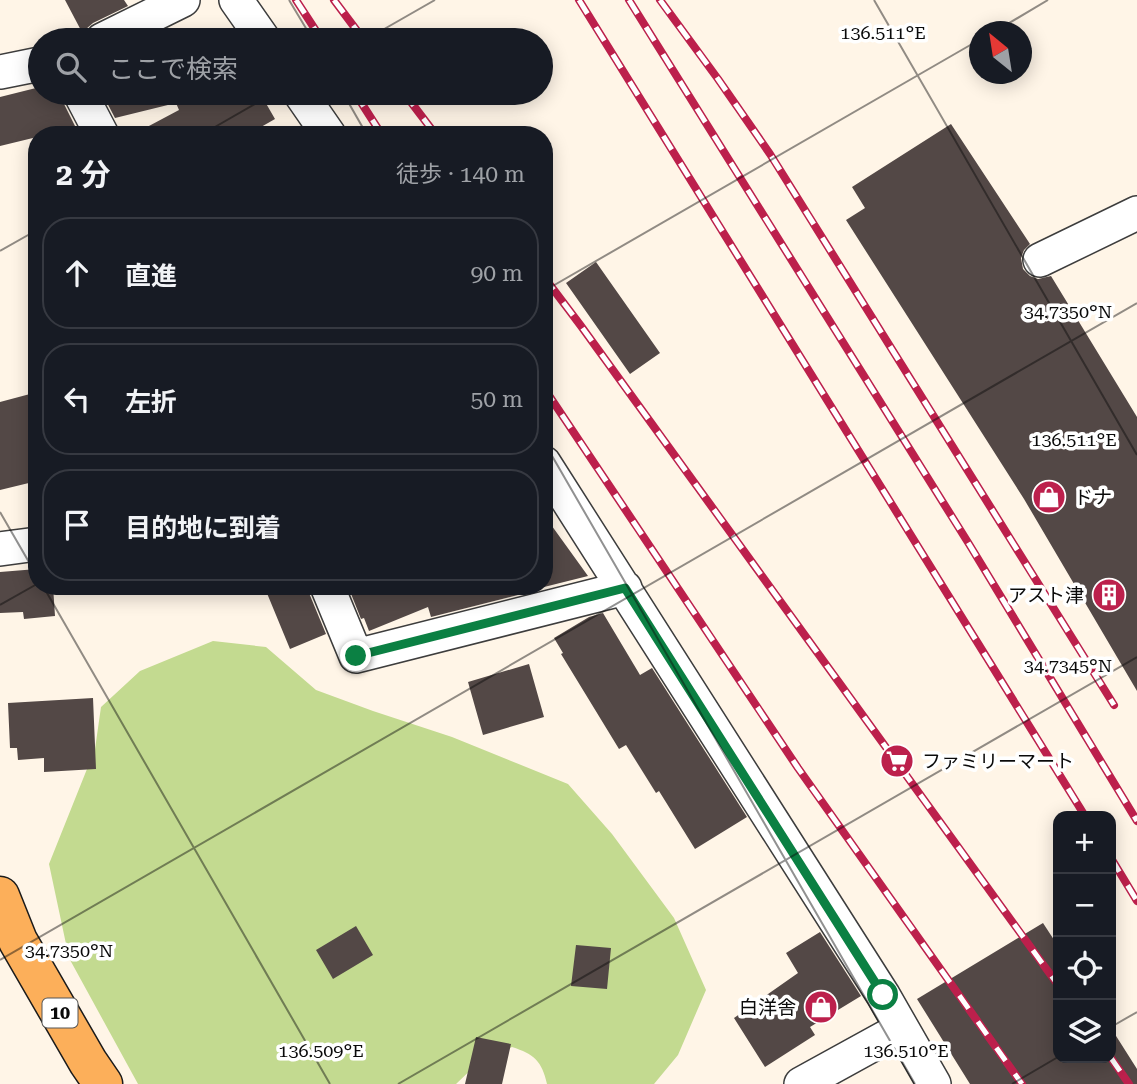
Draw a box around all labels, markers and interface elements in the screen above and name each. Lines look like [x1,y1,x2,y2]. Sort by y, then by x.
north arrow [969,21,1032,84]
text: 136.511°E [840,22,926,43]
search box [28,28,553,105]
icon: search [52,48,90,86]
text: ここで検索 [108,54,238,84]
text: 2 分 [56,157,110,192]
text: 徒歩 · 140 m [396,161,525,188]
icon: ahead [58,254,96,292]
text: 90 m [470,260,523,287]
text: 直進 [125,261,177,291]
text: 34.7350°N [1024,301,1112,322]
icon: left [58,380,96,418]
text: 50 m [470,386,523,413]
text: 左折 [125,387,177,417]
text: 136.511°E [1031,429,1117,450]
shop icon: ドナ [1030,478,1068,516]
place label: ドナ [1074,486,1112,509]
icon: arrive [58,506,96,544]
text: 目的地に到着 [125,513,281,543]
building icon: アスト津 [1090,576,1128,614]
place label: アスト津 [1008,584,1084,607]
route end [340,640,371,671]
text: 34.7345°N [1024,655,1112,676]
supermarket icon: ファミリーマート [878,742,916,780]
place label: ファミリーマート [922,750,1074,773]
map controls [1053,811,1116,1063]
button: + [1053,811,1116,874]
button: − [1053,874,1116,937]
button: locate [1053,937,1116,1000]
text: 34.7350°N [25,940,113,961]
route start [867,979,898,1010]
shop icon: 白洋舎 [802,988,840,1026]
place label: 白洋舎 [739,996,796,1019]
road number: 10 [42,998,78,1028]
button: layers [1053,1000,1116,1063]
text: 136.509°E [278,1040,364,1061]
text: 136.510°E [863,1040,949,1061]

